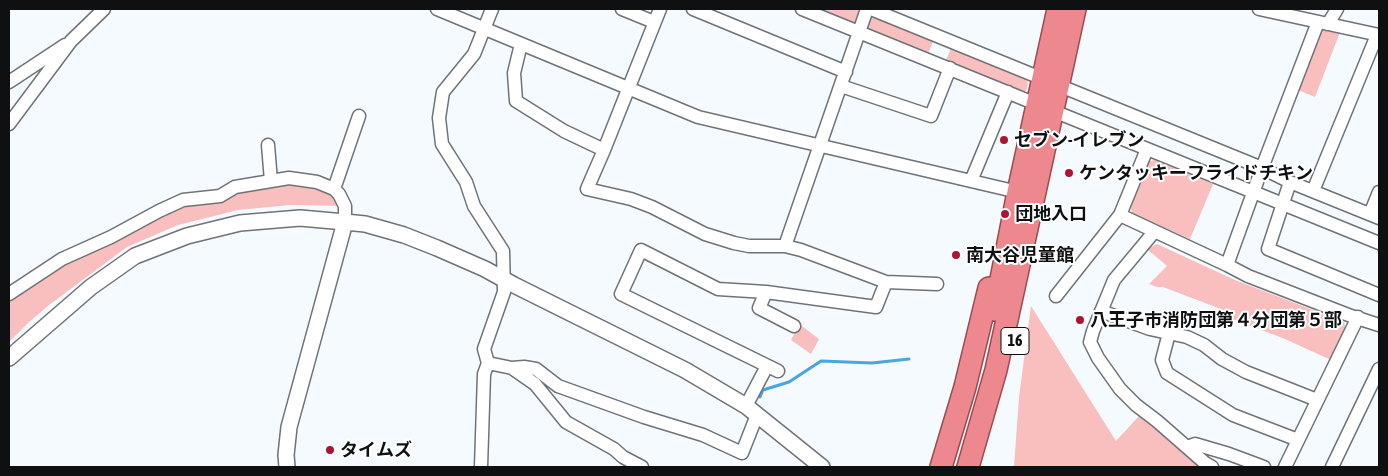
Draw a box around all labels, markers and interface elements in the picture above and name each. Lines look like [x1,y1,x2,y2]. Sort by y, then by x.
place label: セブン-イレブン [1014,129,1144,151]
marker: セブン-イレブン [998,134,1010,146]
place label: ケンタッキーフライドチキン [1079,162,1313,184]
marker: ケンタッキーフライドチキン [1063,167,1075,179]
place label: 団地入口 [1015,203,1087,225]
marker: 団地入口 [999,208,1011,220]
place label: 南大谷児童館 [966,244,1074,266]
marker: 南大谷児童館 [950,249,962,261]
place label: 八王子市消防団第４分団第５部 [1090,309,1342,331]
marker: 八王子市消防団第４分団第５部 [1074,314,1086,326]
road number: 16 [1001,328,1029,354]
place label: タイムズ [340,439,412,461]
marker: タイムズ [324,444,336,456]

